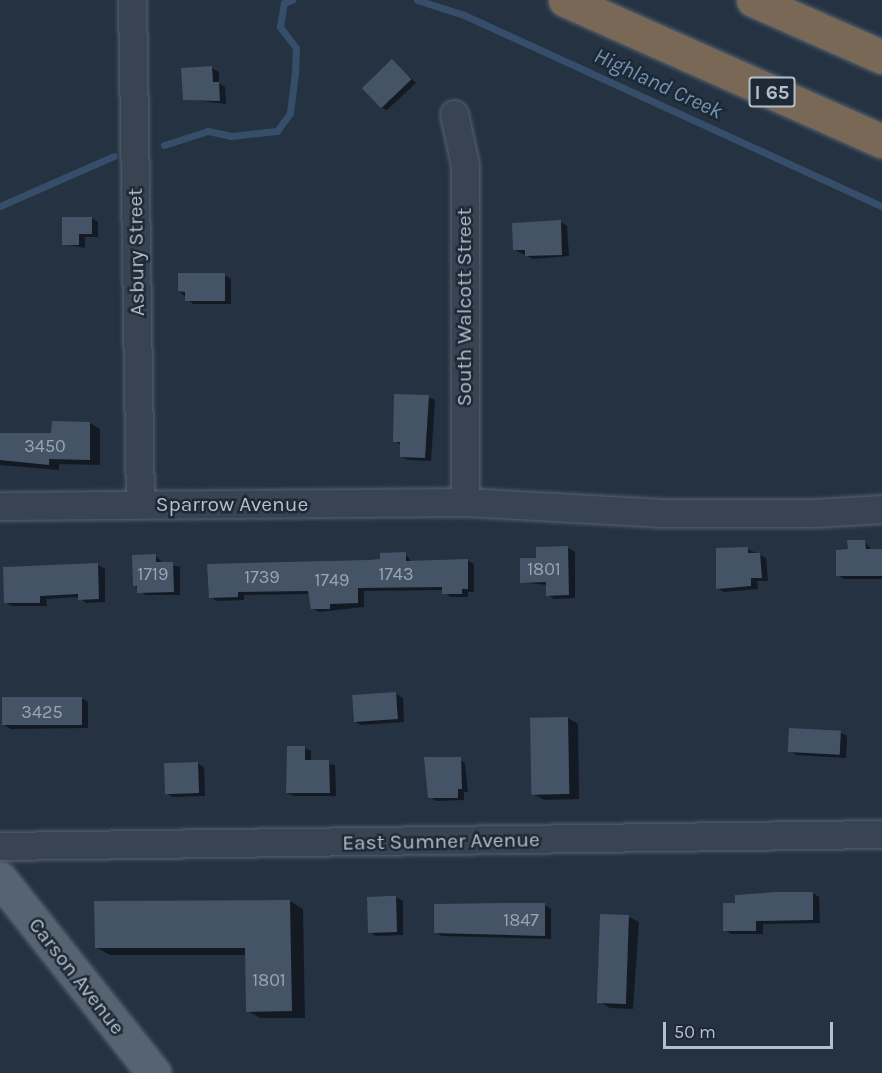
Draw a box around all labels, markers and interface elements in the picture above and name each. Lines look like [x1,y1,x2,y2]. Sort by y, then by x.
water label: Highland Creek [590,43,726,125]
road number: I 65 [748,75,796,109]
street label: Asbury Street [122,188,150,316]
street label: South Walcott Street [451,208,477,406]
house number: 3450 [24,435,66,457]
street label: Sparrow Avenue [156,491,308,517]
house number: 1801 [527,558,561,580]
house number: 1719 [138,563,168,585]
house number: 1743 [378,563,414,585]
house number: 1739 [244,566,280,588]
house number: 1749 [315,569,349,591]
house number: 3425 [21,701,63,723]
street label: East Sumner Avenue [342,827,540,855]
house number: 1847 [503,909,539,931]
street label: Carson Avenue [24,913,130,1039]
house number: 1801 [252,969,286,991]
scale bar [666,1010,836,1048]
text: 50 m [674,1021,716,1043]

